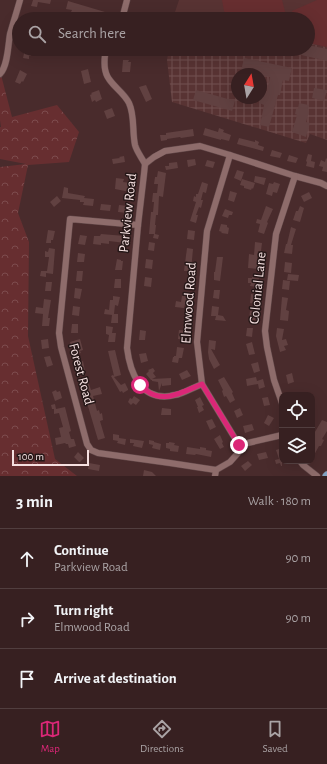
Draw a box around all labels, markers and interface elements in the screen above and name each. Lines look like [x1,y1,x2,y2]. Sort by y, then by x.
search box [12,12,315,56]
icon: search [26,23,48,45]
text: Search here [58,26,126,41]
north arrow [231,68,267,104]
street label: Parkview Road [117,173,139,253]
street label: Colonial Lane [247,251,269,325]
street label: Elmwood Road [179,262,199,344]
street label: Forest Road [66,342,96,406]
route start [131,376,149,394]
map controls [279,392,315,464]
button: locate [279,392,315,428]
button: layers [279,428,315,464]
route end [230,436,248,454]
scale bar [12,448,89,467]
text: 100 m [18,451,44,462]
text: 3 min [16,493,53,510]
text: Walk · 180 m [248,495,311,508]
text: Continue [54,543,109,558]
icon: ahead [16,548,38,570]
text: 90 m [285,552,311,565]
text: Parkview Road [54,561,128,574]
text: Turn right [54,603,113,618]
icon: right [16,608,38,630]
text: 90 m [285,612,311,625]
text: Elmwood Road [54,621,130,634]
icon: arrive [16,668,38,690]
text: Arrive at destination [54,671,177,686]
tab: Map [39,718,61,755]
tab: Directions [140,718,184,755]
tab: Saved [262,718,288,755]

